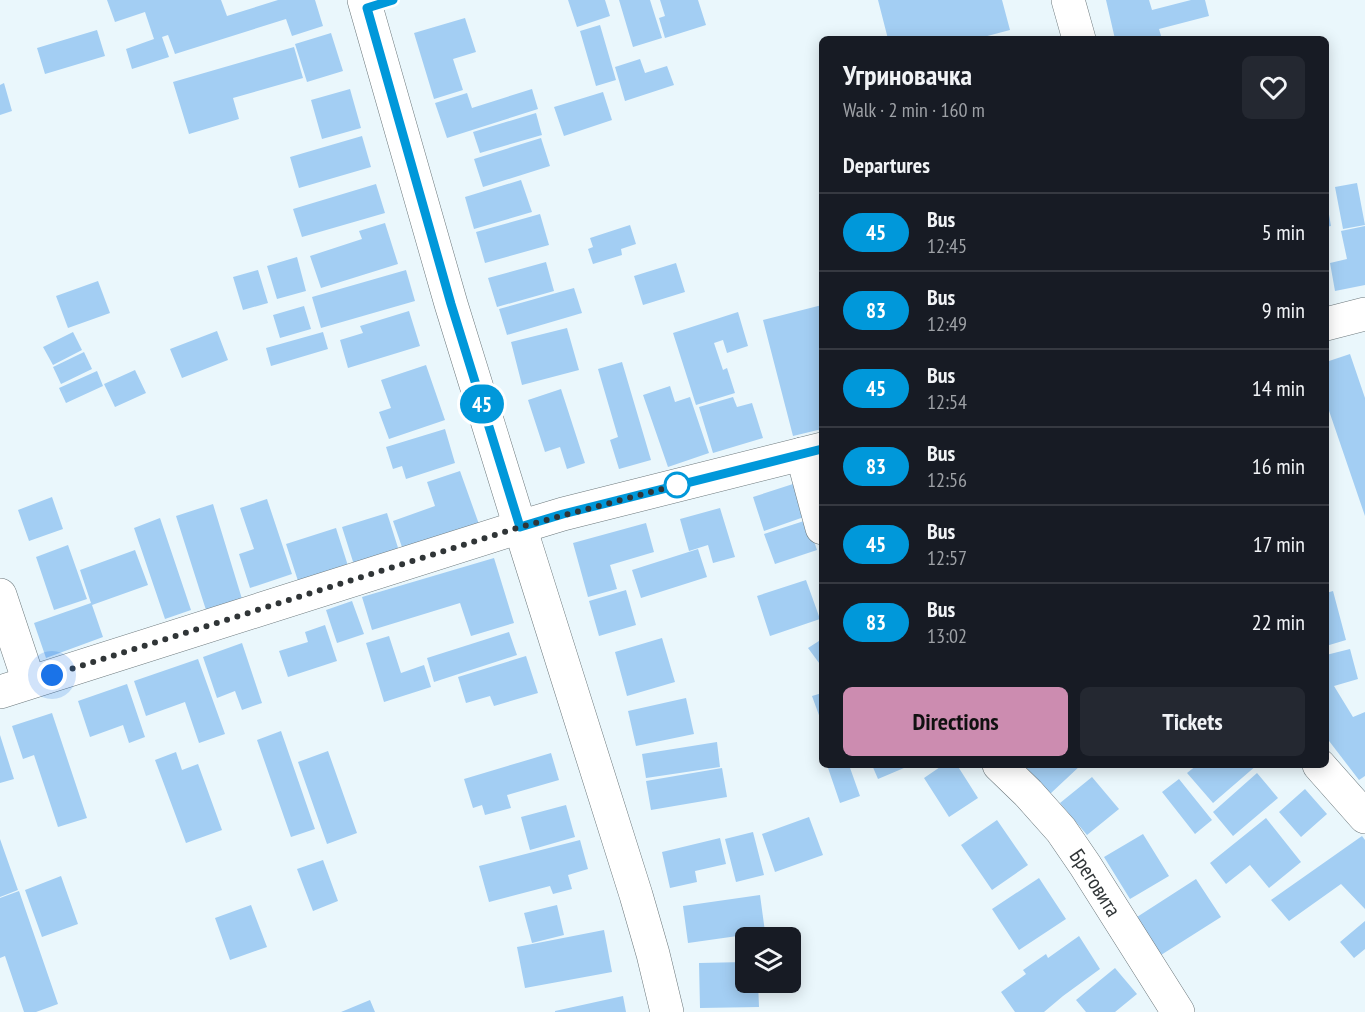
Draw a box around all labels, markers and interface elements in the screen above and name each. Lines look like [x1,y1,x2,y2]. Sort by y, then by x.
text: Угриновачка [843,56,972,93]
button: heart [1242,56,1305,119]
text: Walk · 2 min · 160 m [843,97,985,123]
text: Departures [843,151,930,179]
text: Bus [927,205,955,233]
text: 5 min [1262,218,1305,246]
text: 45 [866,219,886,246]
text: 12:45 [927,233,967,259]
text: Bus [927,283,955,311]
text: 9 min [1262,296,1305,324]
text: 83 [866,297,886,324]
text: 12:49 [927,311,967,337]
text: Bus [927,361,955,389]
text: 14 min [1252,374,1305,402]
text: 45 [866,375,886,402]
line badge: 45 [455,384,509,424]
text: 12:54 [927,389,967,415]
text: 45 [472,391,492,418]
text: Bus [927,439,955,467]
text: 16 min [1252,452,1305,480]
text: 83 [866,453,886,480]
text: 12:56 [927,467,967,493]
unlabelled marker [664,472,690,498]
text: Bus [927,517,955,545]
text: 17 min [1253,530,1305,558]
text: 45 [866,531,886,558]
text: 12:57 [927,545,967,571]
text: Bus [927,595,955,623]
text: 22 min [1252,608,1305,636]
text: 83 [866,609,886,636]
text: 13:02 [927,623,967,649]
your location [37,660,67,690]
button: Directions [843,687,1068,756]
button: Tickets [1080,687,1305,756]
street label: Бреговита [1064,843,1128,921]
map controls [735,927,801,993]
button: layers [735,927,801,993]

